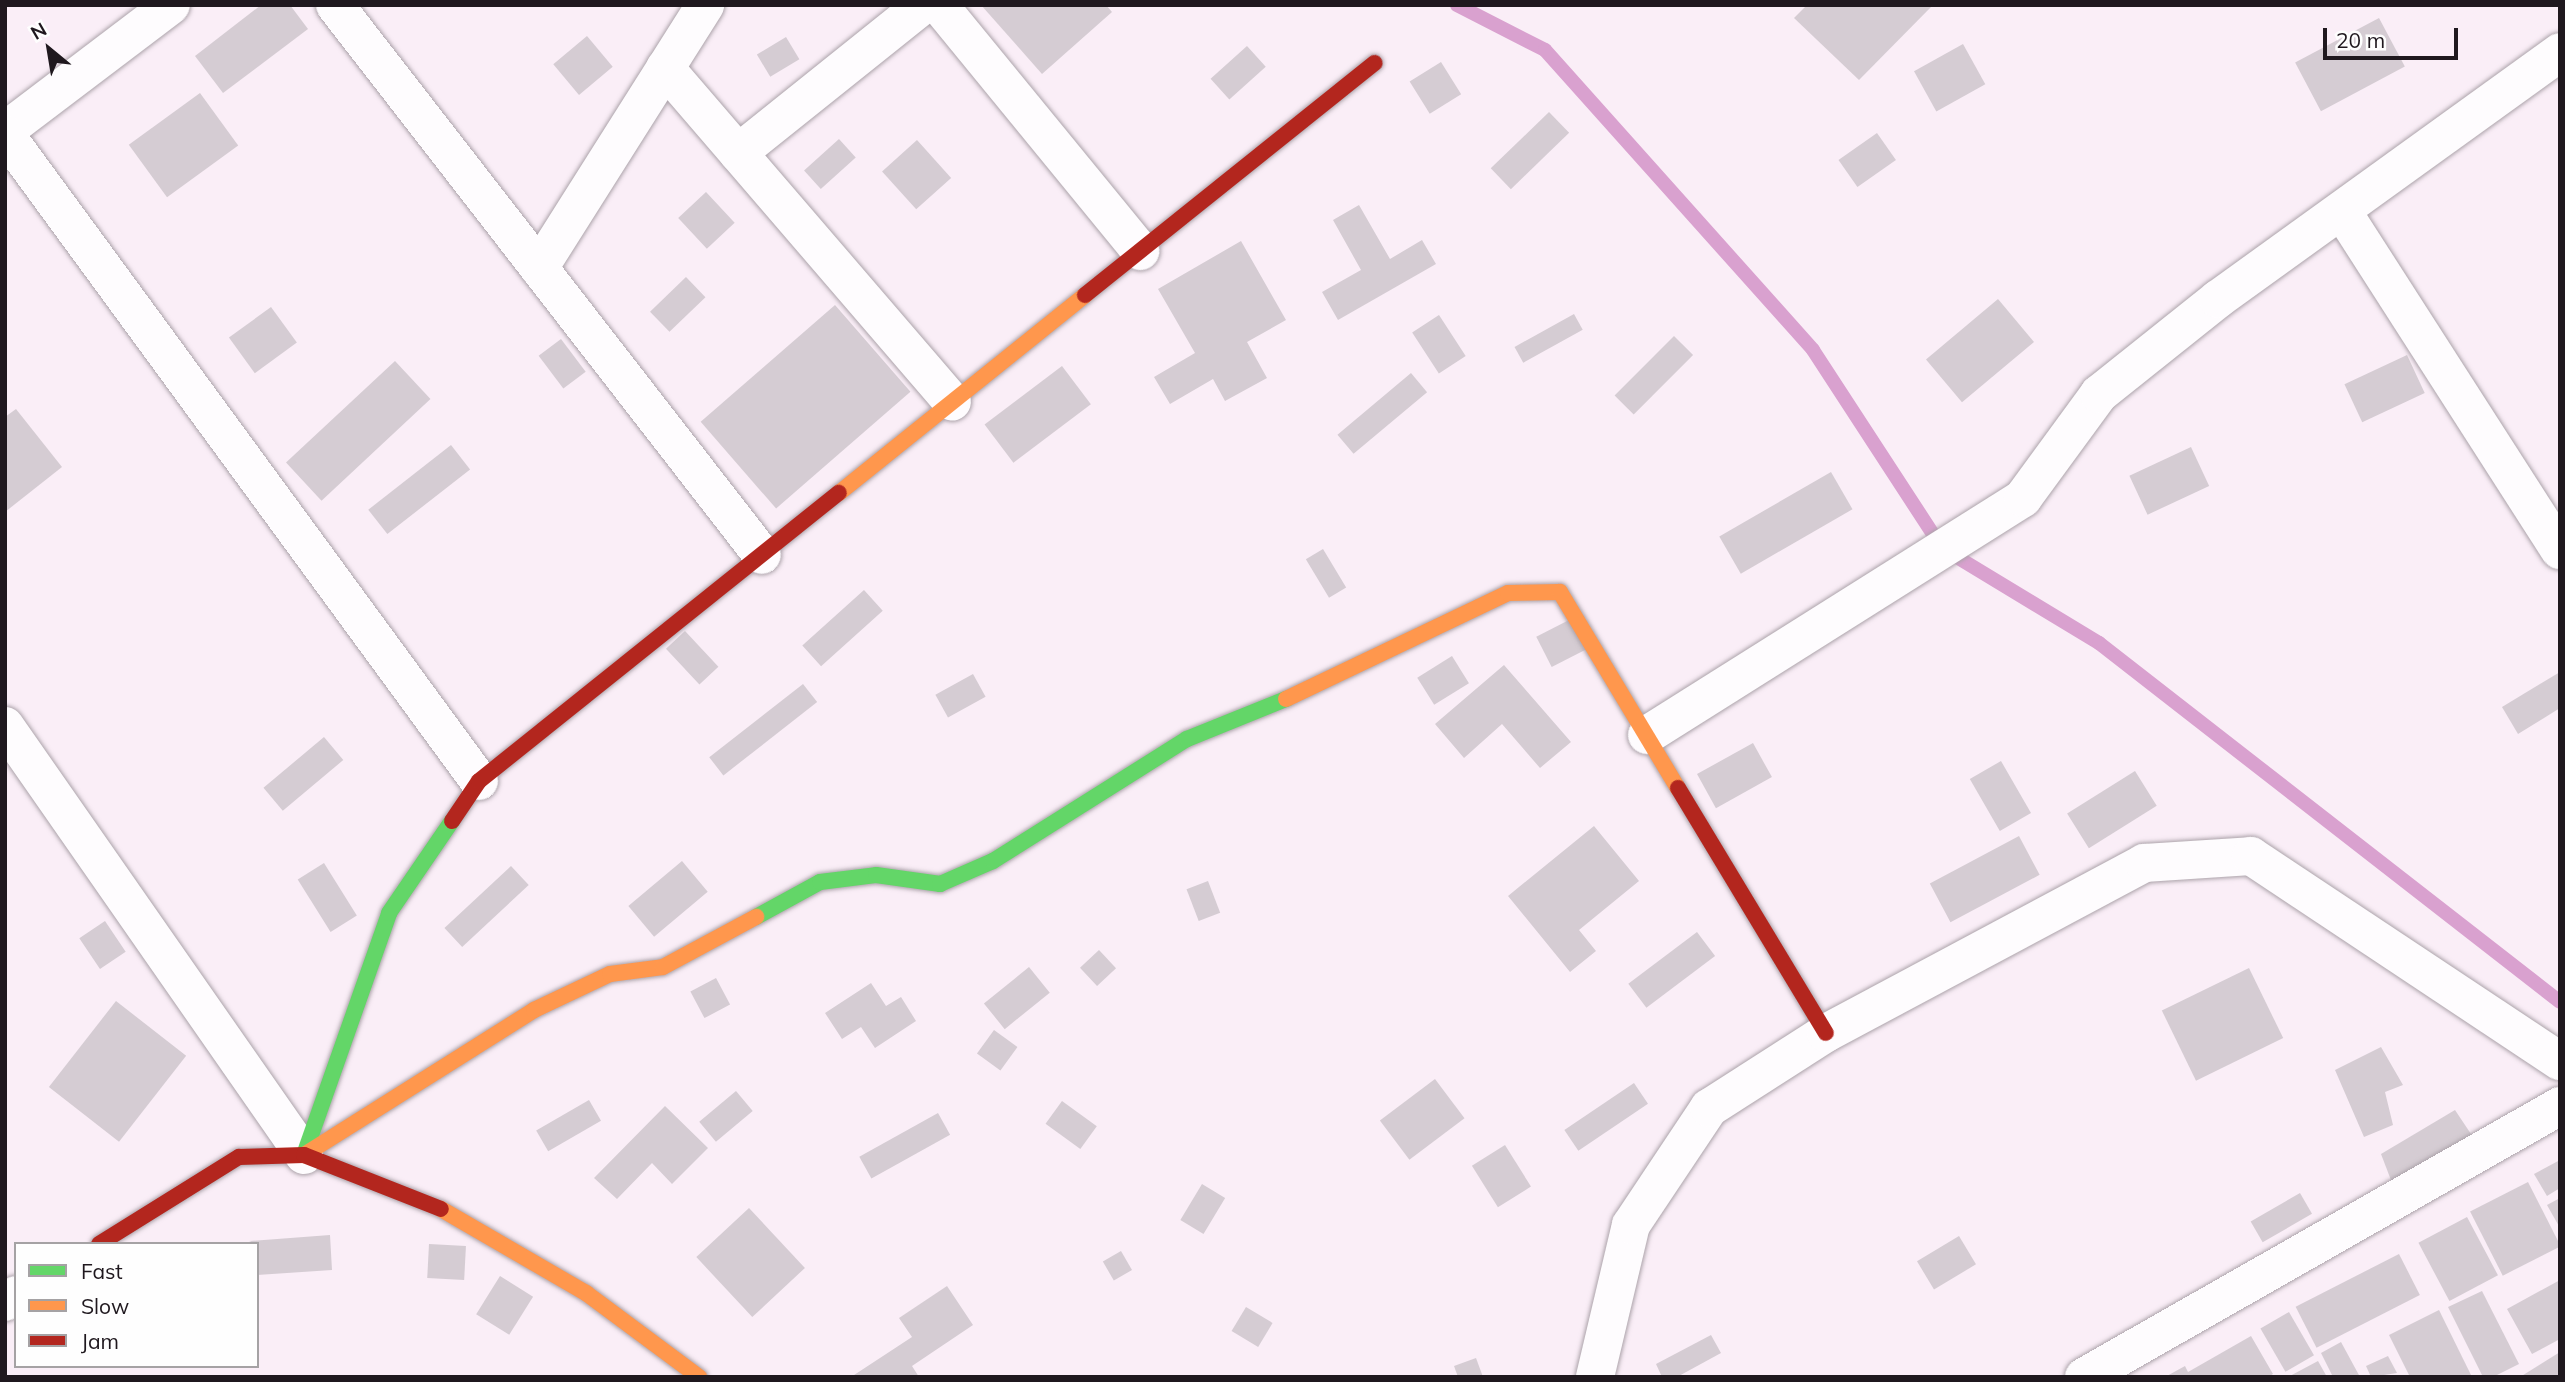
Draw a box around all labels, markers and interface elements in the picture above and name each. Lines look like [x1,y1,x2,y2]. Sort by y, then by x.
north arrow [14,14,84,84]
scale bar [2327,14,2462,58]
text: N [26,17,51,45]
text: 20 m [2336,27,2385,53]
legend [14,1242,259,1368]
text: Fast [81,1258,123,1284]
text: Slow [81,1293,129,1319]
text: Jam [81,1328,119,1354]

